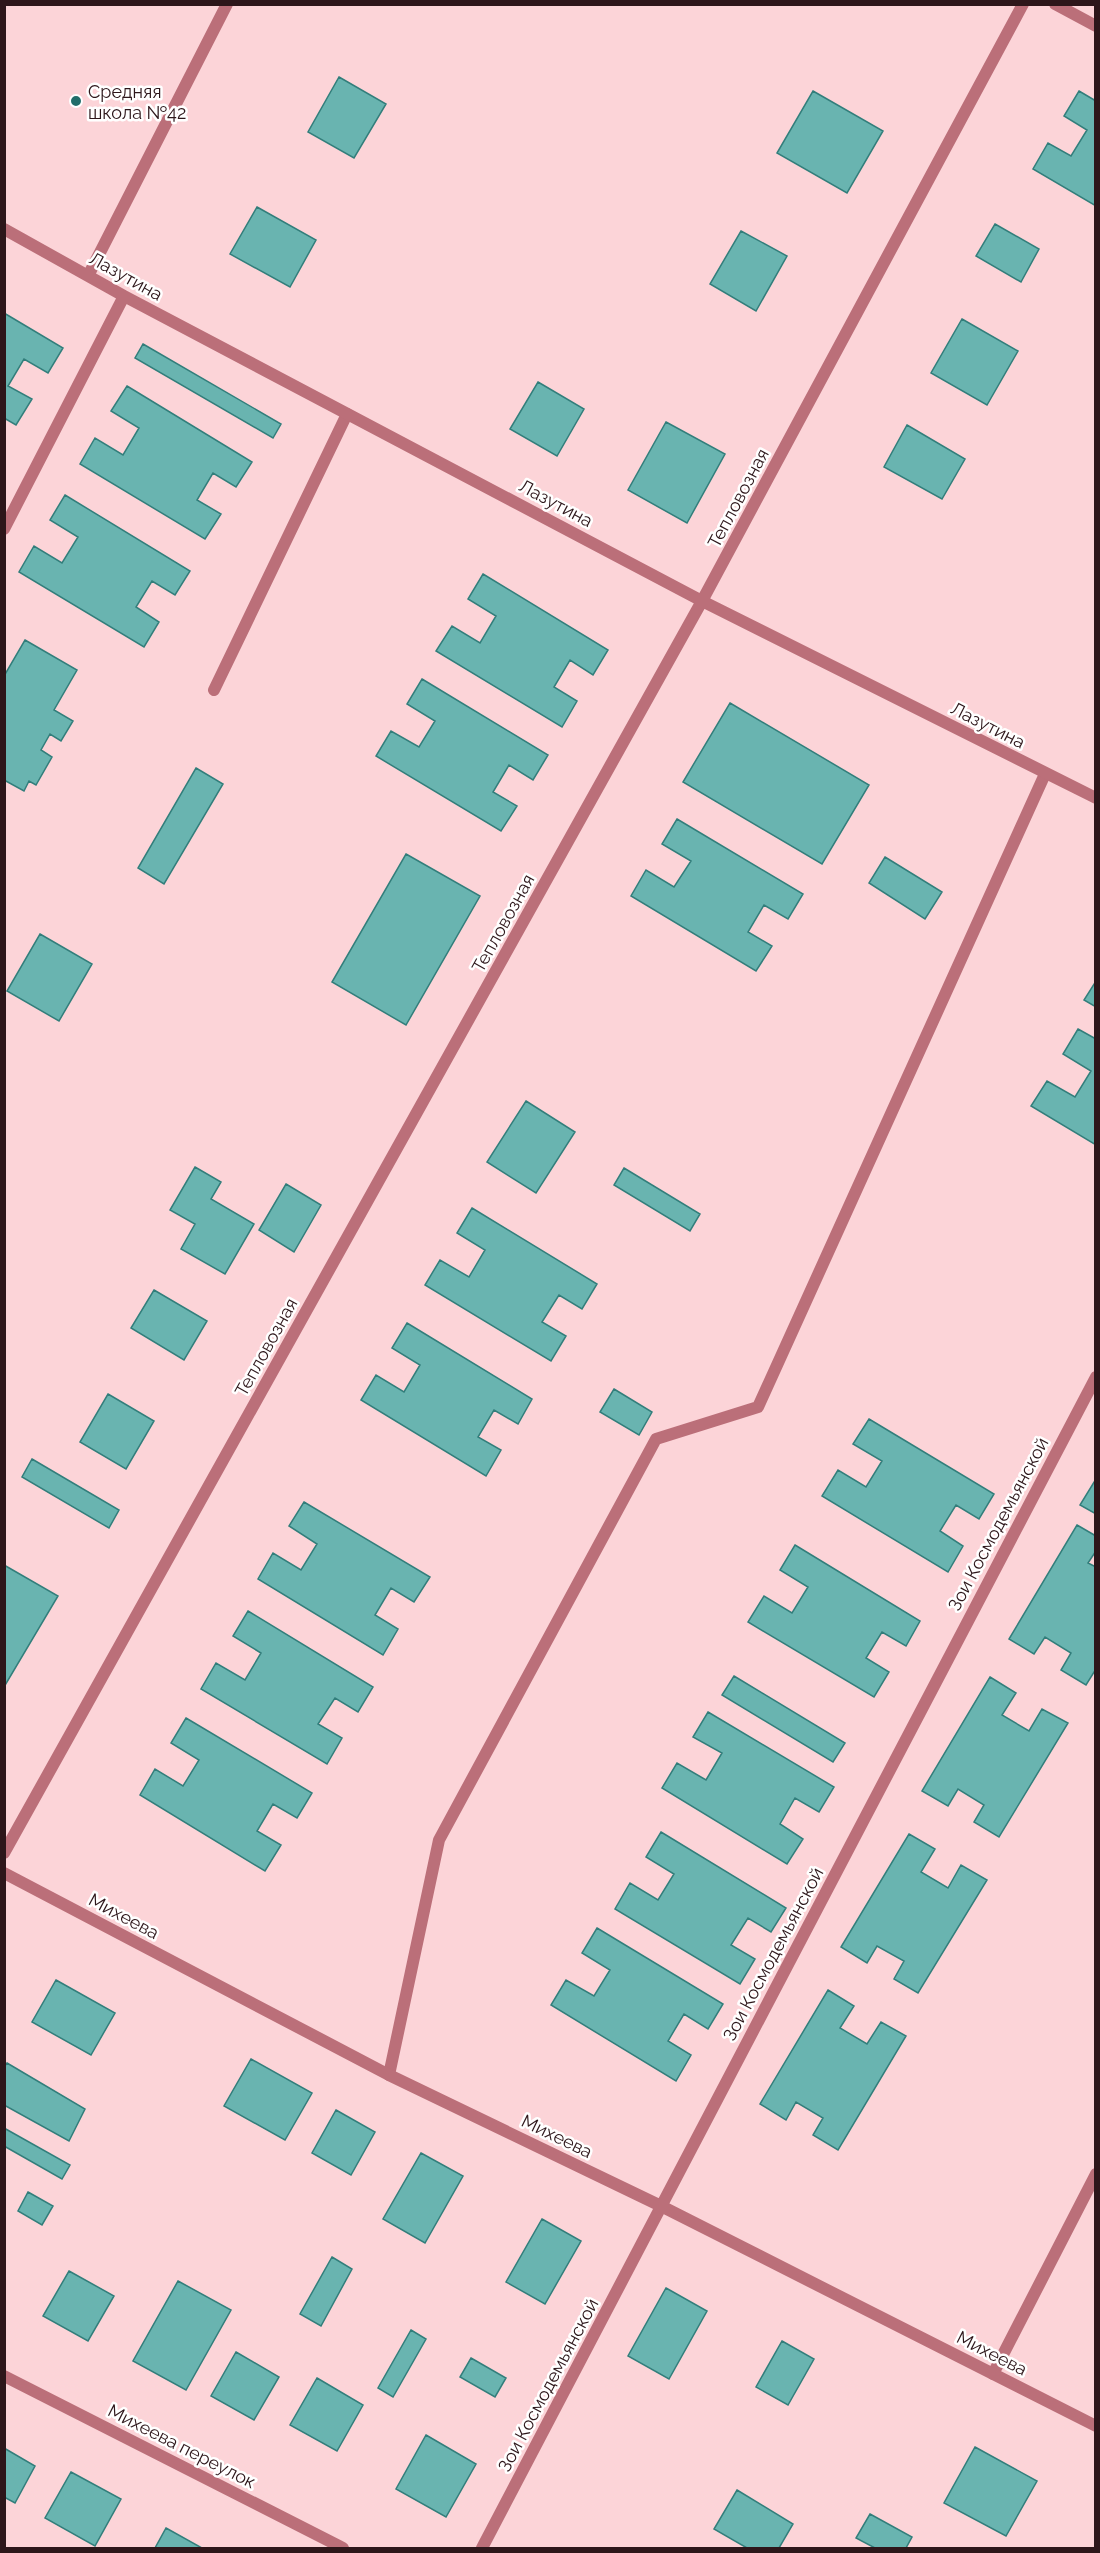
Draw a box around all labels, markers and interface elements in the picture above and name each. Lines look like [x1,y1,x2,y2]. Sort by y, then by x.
place label: Средняя школа №42 [88,81,186,123]
marker: Средняя школа №42 [69,94,83,108]
street label: Лазутина [86,247,166,305]
street label: Тепловозная [703,445,773,551]
street label: Лазутина [516,475,596,531]
street label: Лазутина [947,697,1029,753]
street label: Тепловозная [467,870,539,976]
street label: Тепловозная [230,1294,302,1400]
street label: Зои Космодемьянской [943,1434,1053,1614]
street label: Зои Космодемьянской [718,1864,828,2044]
street label: Михеева [85,1889,163,1943]
street label: Михеева [518,2110,596,2162]
street label: Зои Космодемьянской [493,2295,603,2475]
street label: Михеева [953,2326,1031,2380]
street label: Михеева переулок [105,2400,259,2492]

